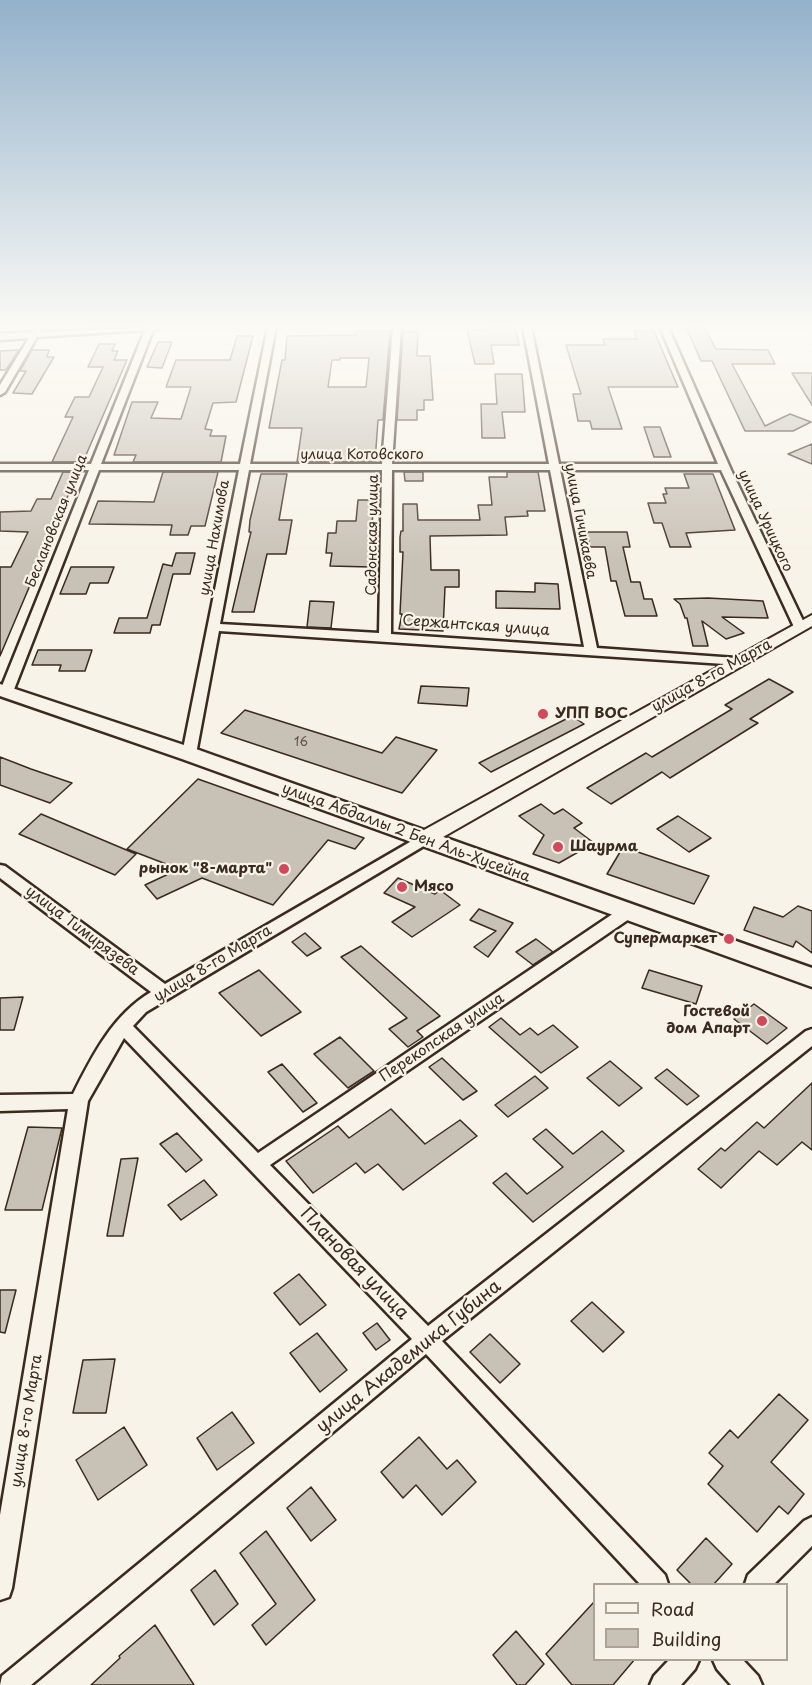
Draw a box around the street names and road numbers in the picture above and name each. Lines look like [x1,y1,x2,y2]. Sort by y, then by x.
street label: улица Котовского [300,447,424,463]
street label: Беслановская улица [23,452,91,590]
street label: улица Гичикаева [561,462,599,580]
street label: улица Урицкого [734,467,796,575]
street label: Садонская улица [364,474,382,596]
street label: улица Нахимова [197,479,233,597]
street label: Сержантская улица [402,612,550,640]
street label: улица 8-го Марта [649,636,775,716]
street label: улица Абдаллы 2 Бен Аль-Хусейна [279,780,533,886]
street label: улица Тимирязева [22,882,142,980]
street label: улица 8-го Марта [151,922,275,1006]
street label: Перекопская улица [376,990,508,1086]
street label: Плановая улица [295,1204,413,1324]
street label: улица Академика Губина [312,1276,506,1438]
street label: улица 8-го Марта [8,1353,46,1489]

